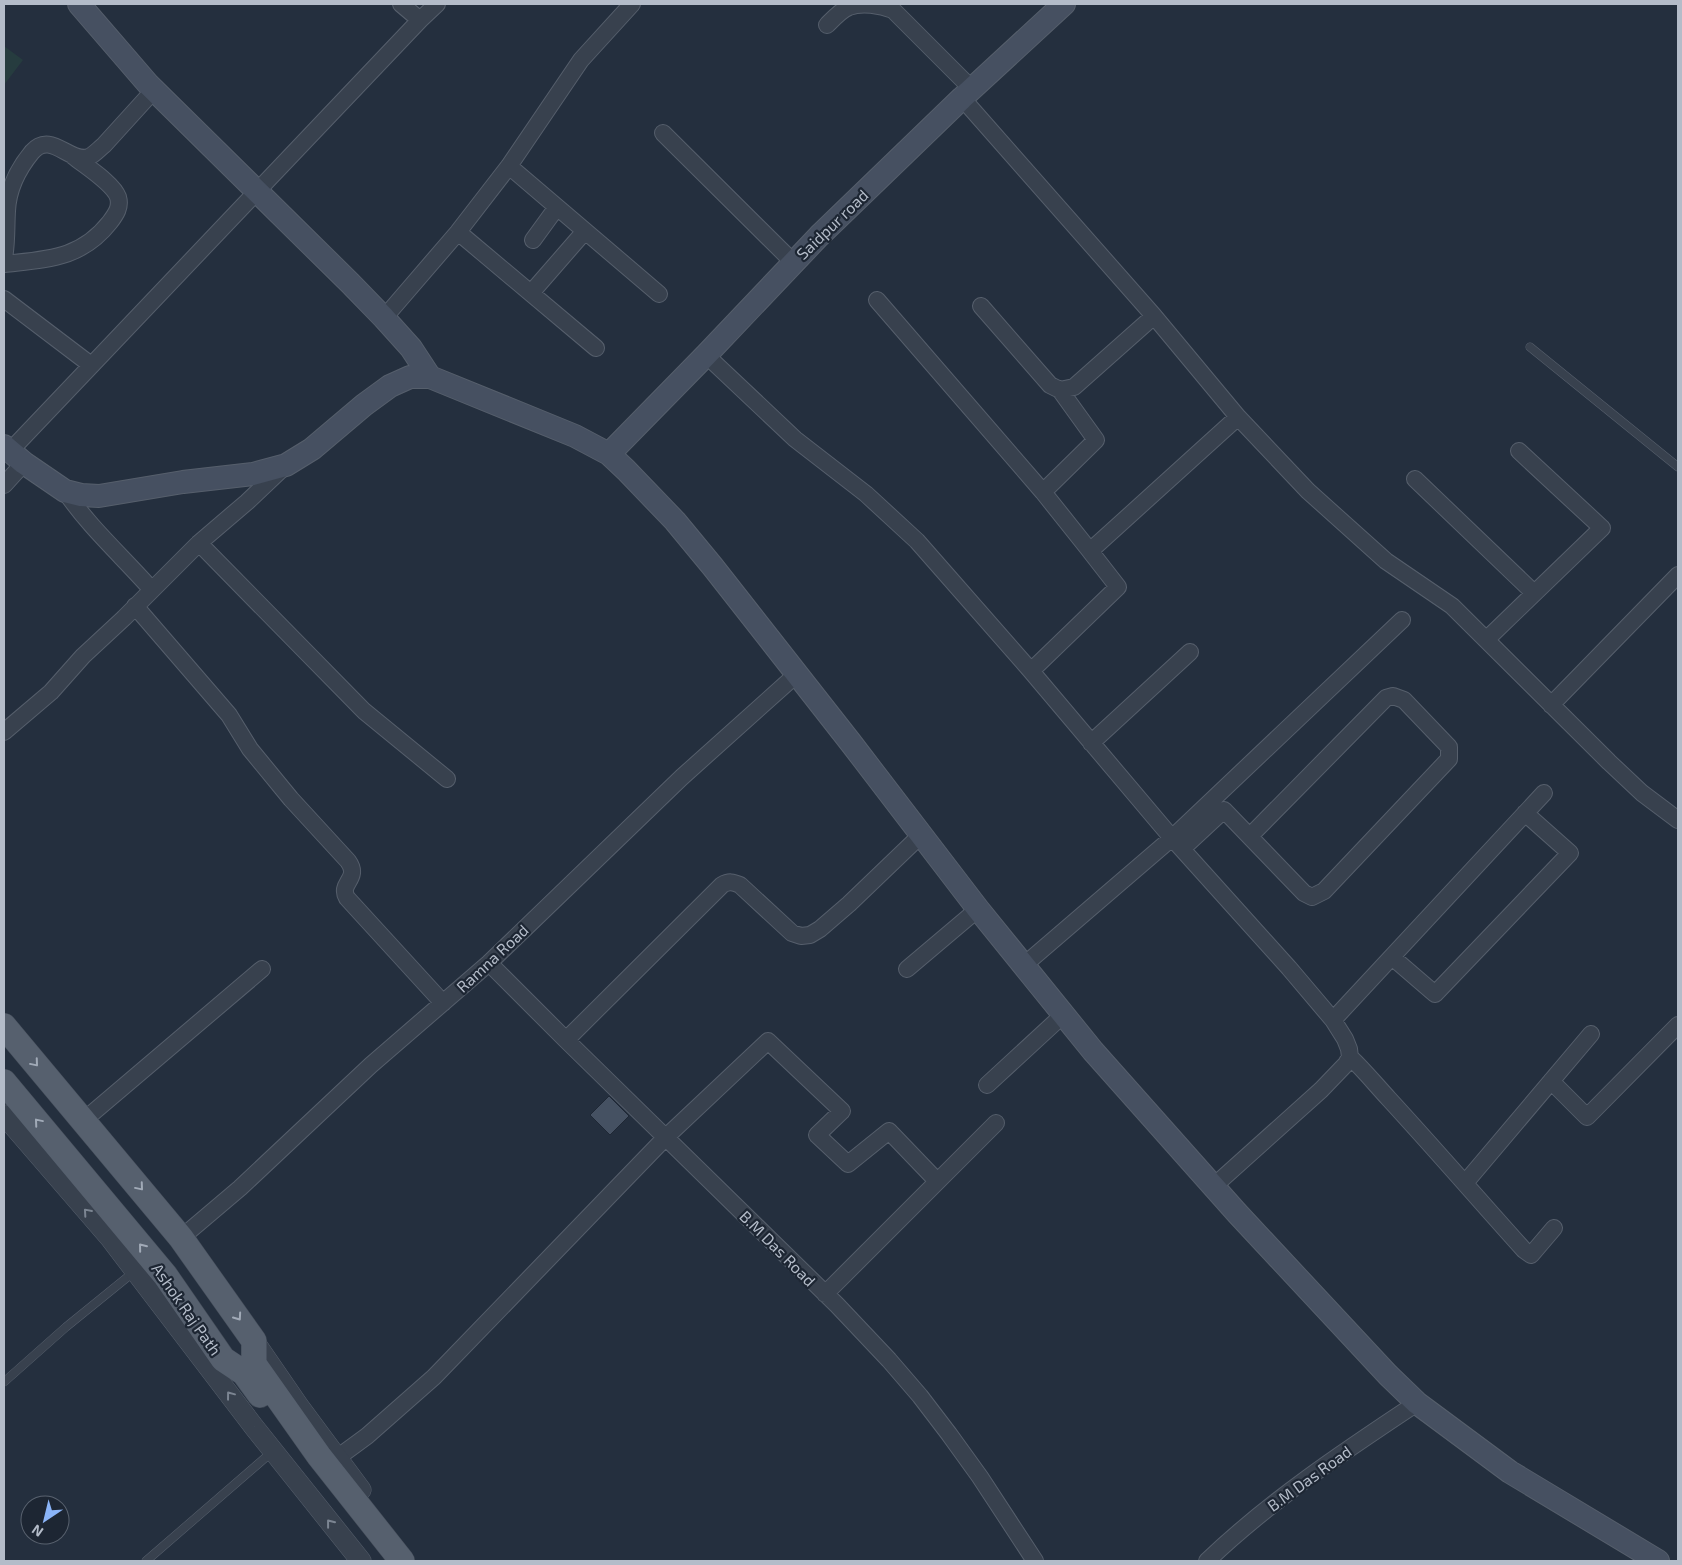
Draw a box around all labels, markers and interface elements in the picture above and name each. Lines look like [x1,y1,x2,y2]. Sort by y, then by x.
street label: Saidpur road [792,185,872,263]
street label: Ramna Road [452,920,532,996]
one-way arrow [29,1057,37,1066]
one-way arrow [34,1118,43,1127]
one-way arrow [134,1182,143,1191]
street label: B.M Das Road [736,1206,820,1290]
one-way arrow [85,1209,93,1218]
one-way arrow [138,1243,147,1252]
street label: Ashok Raj Path [147,1259,226,1359]
one-way arrow [232,1311,241,1321]
one-way arrow [227,1391,236,1401]
street label: B.M Das Road [1263,1441,1355,1515]
north arrow [20,1495,70,1545]
one-way arrow [328,1520,336,1529]
text: N [28,1521,46,1541]

